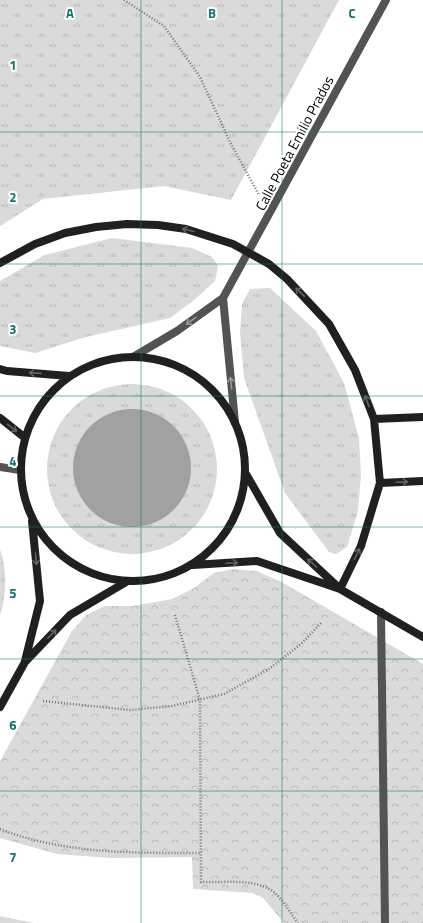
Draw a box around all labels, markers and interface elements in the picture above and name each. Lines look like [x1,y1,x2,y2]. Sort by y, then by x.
text: A [66,3,74,23]
text: B [208,3,216,23]
text: C [348,3,356,23]
text: 1 [9,55,17,75]
street label: Calle Poeta Emilio Prados [250,72,338,214]
text: 2 [9,187,17,207]
one-way arrow [181,226,194,233]
one-way arrow [295,287,305,297]
one-way arrow [186,317,197,325]
text: 3 [9,319,17,339]
one-way arrow [29,370,42,377]
one-way arrow [227,377,235,390]
one-way arrow [363,395,371,407]
one-way arrow [7,423,18,432]
text: 4 [9,451,17,471]
one-way arrow [395,478,408,486]
one-way arrow [354,548,361,560]
one-way arrow [32,552,39,565]
one-way arrow [306,558,317,567]
one-way arrow [225,559,238,566]
text: 5 [9,583,17,603]
one-way arrow [47,629,57,639]
text: 6 [9,715,17,735]
text: 7 [9,847,17,867]

